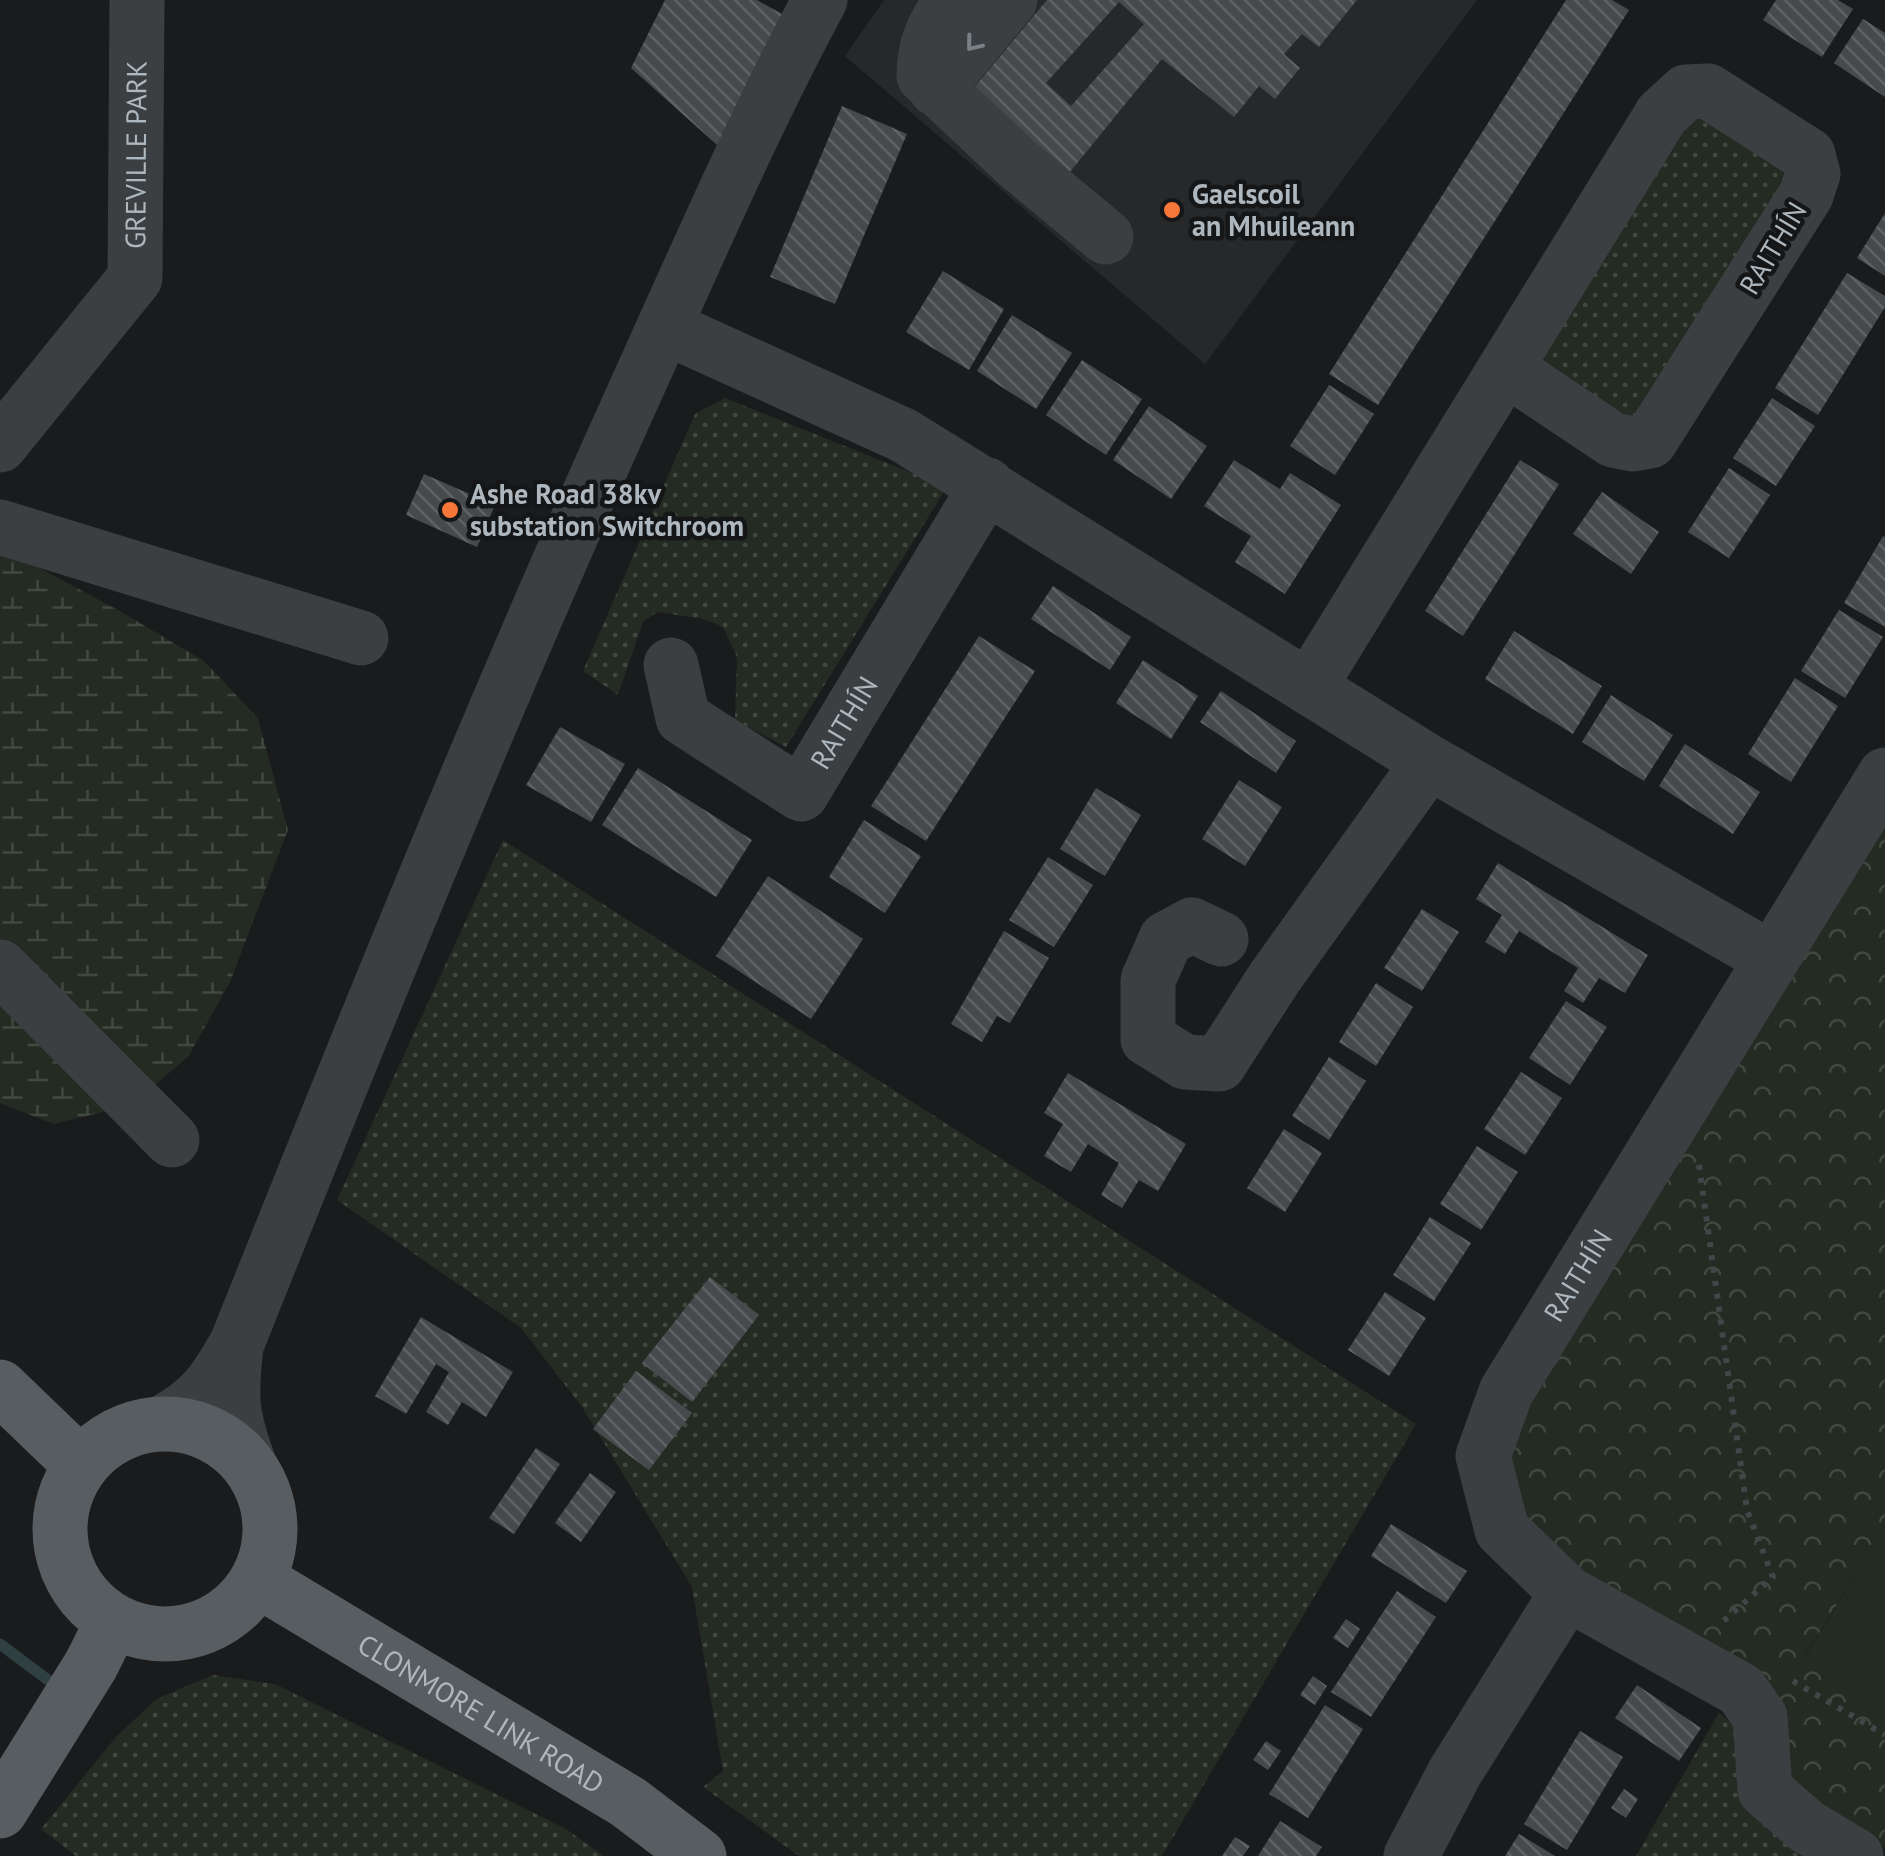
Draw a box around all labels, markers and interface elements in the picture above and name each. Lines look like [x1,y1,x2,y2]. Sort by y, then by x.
one-way arrow [967,33,985,51]
street label: GREVILLE PARK [116,60,155,249]
place label: Gaelscoil an Mhuileann [1192,175,1355,244]
street label: RAITHÍN [1730,195,1815,301]
marker: Gaelscoil an Mhuileann [1161,199,1183,221]
place label: Ashe Road 38kv substation Switchroom [470,475,744,544]
marker: Ashe Road 38kv substation Switchroom [439,499,461,521]
street label: RAITHÍN [801,669,886,776]
street label: RAITHÍN [1535,1222,1620,1328]
street label: CLONMORE LINK ROAD [351,1625,611,1801]

